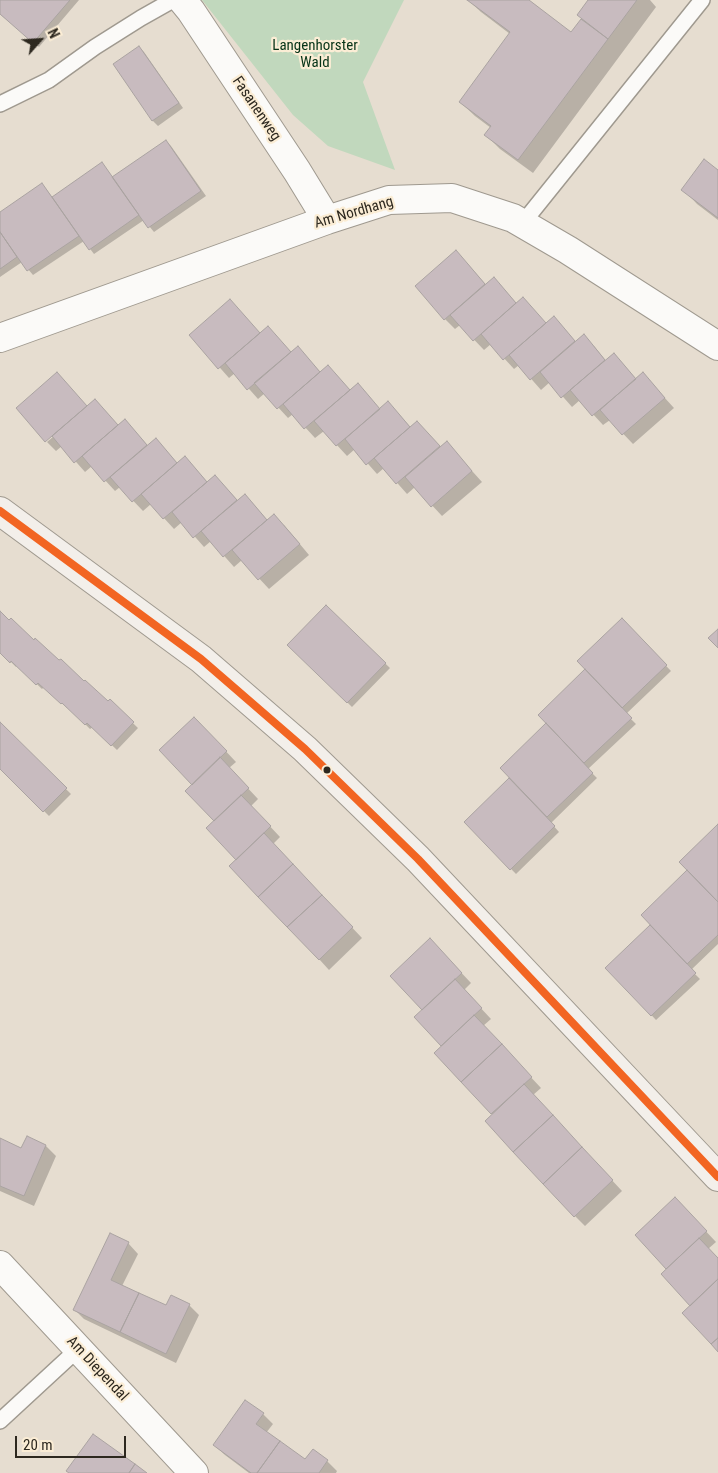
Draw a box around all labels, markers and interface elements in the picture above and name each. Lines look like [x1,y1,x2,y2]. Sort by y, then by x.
north arrow [15,15,65,65]
text: N [44,26,63,41]
park label: Langenhorster Wald [272,37,358,72]
street label: Fasanenweg [228,73,284,145]
street label: Am Nordhang [313,193,395,233]
unlabelled marker [322,765,332,775]
street label: Am Diependal [62,1333,132,1405]
scale bar [18,1426,129,1458]
text: 20 m [23,1436,53,1454]

